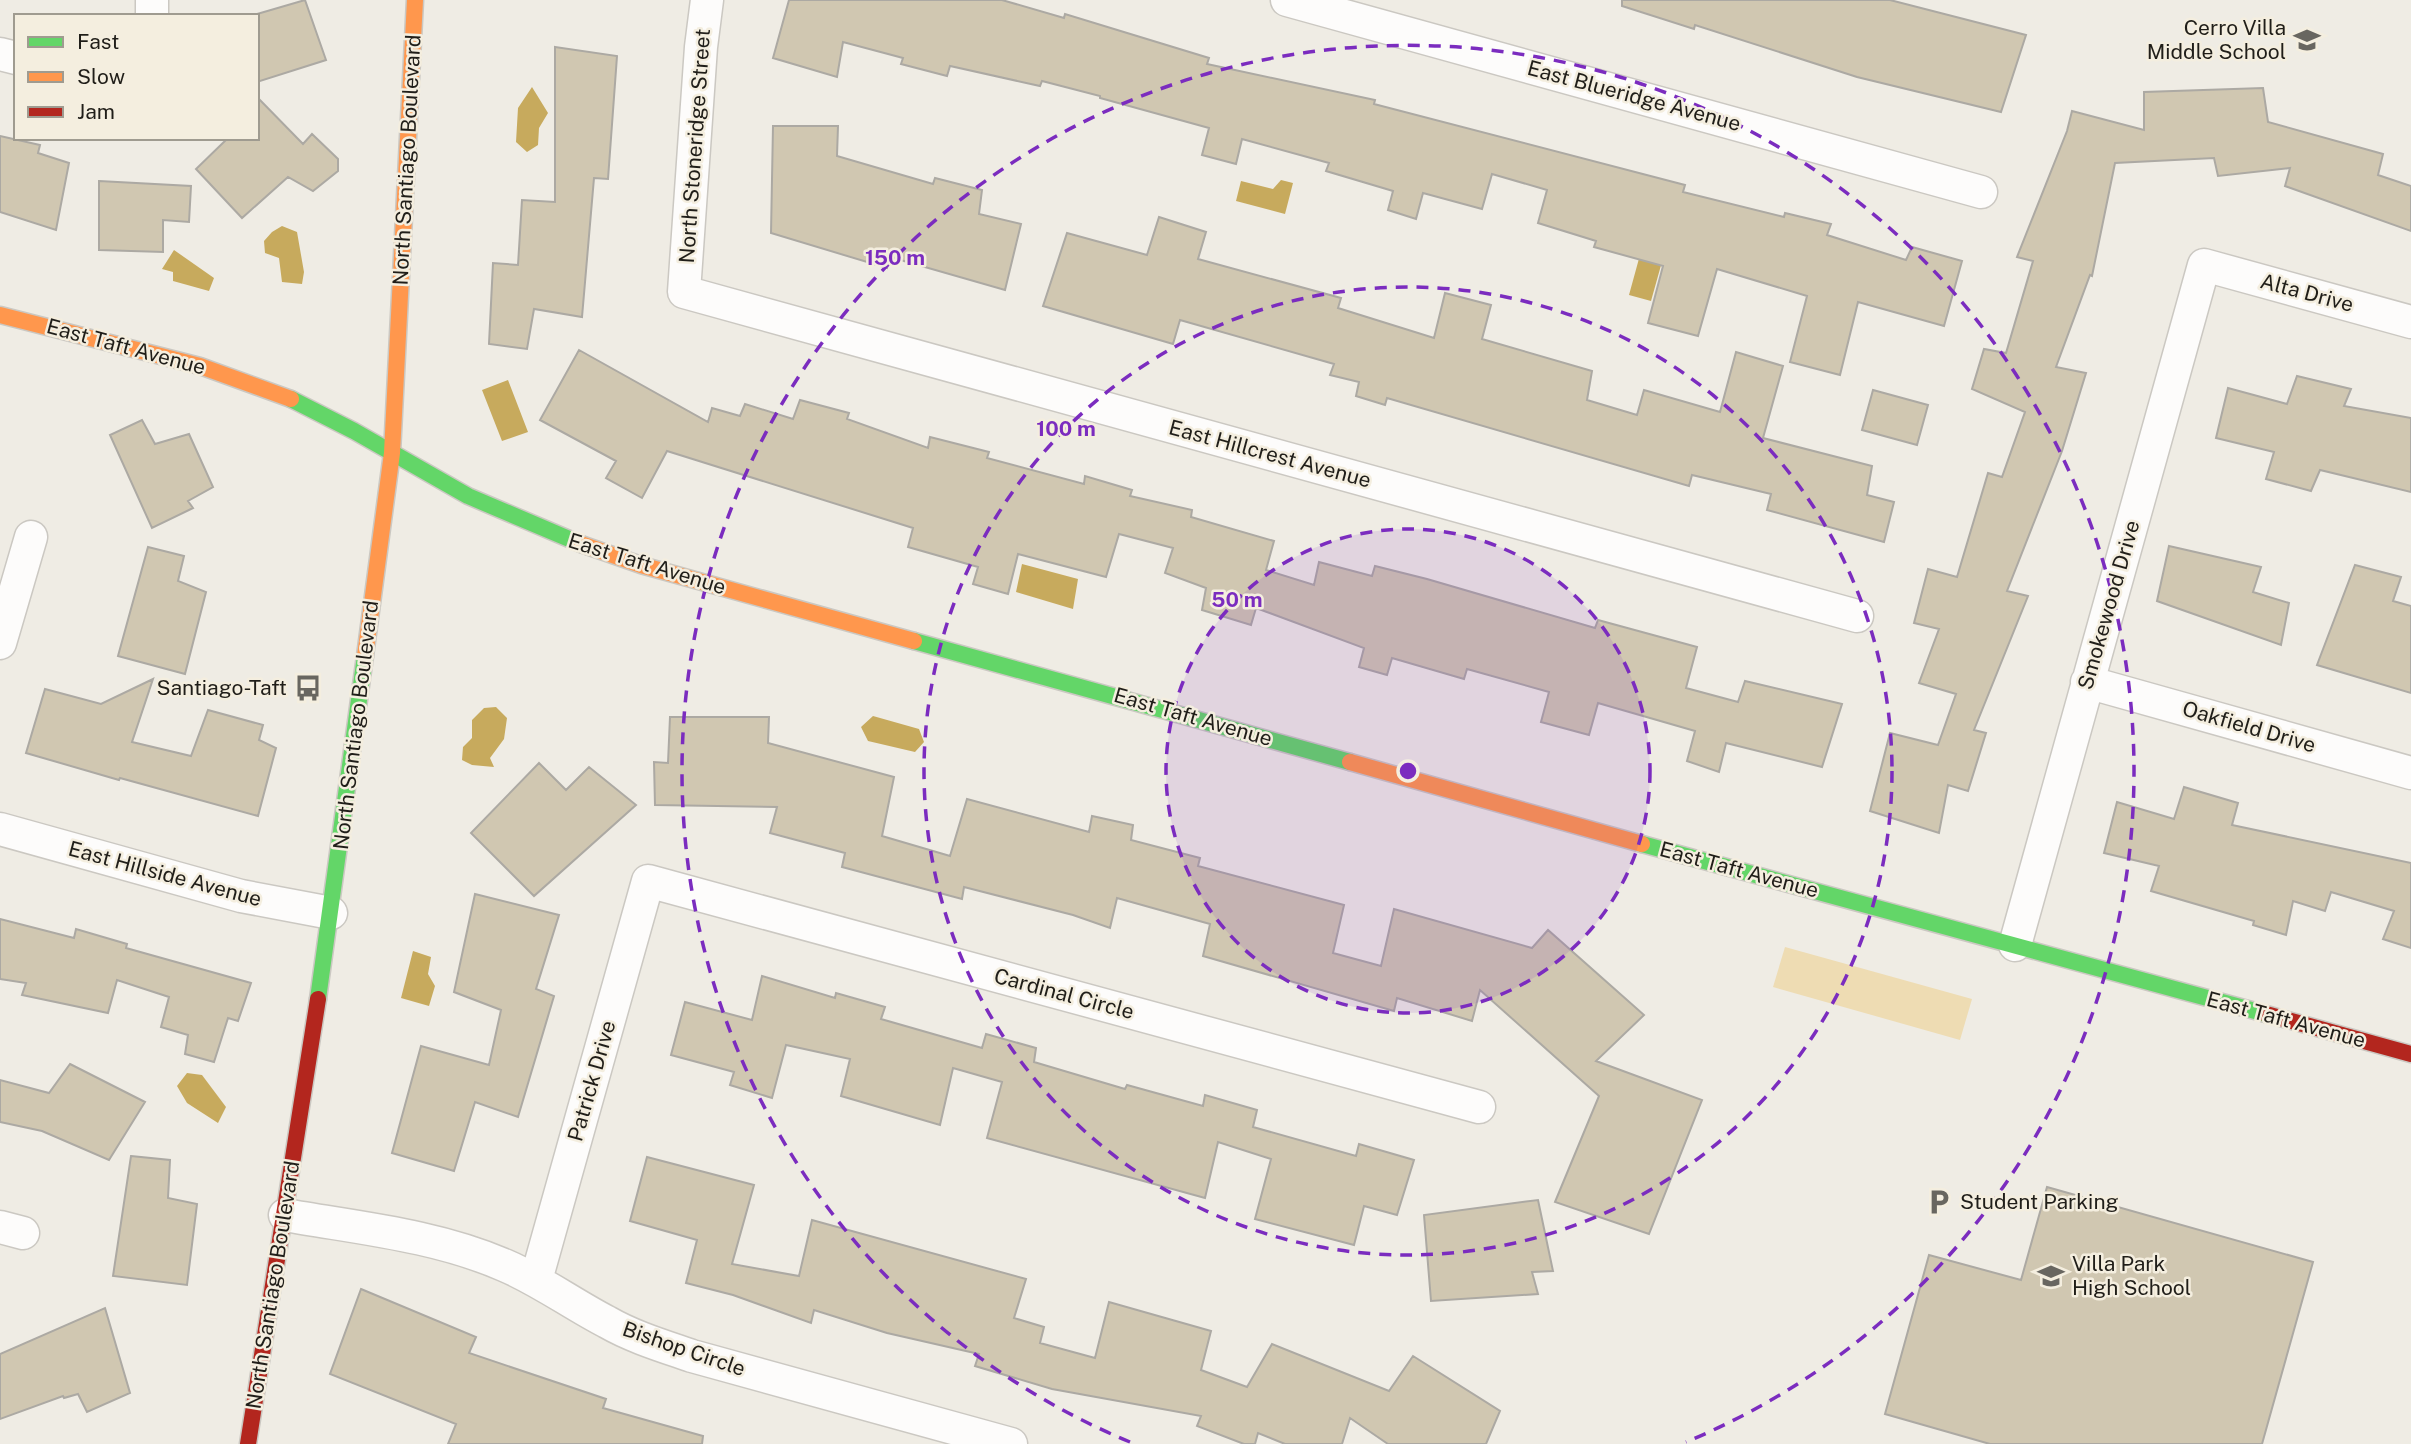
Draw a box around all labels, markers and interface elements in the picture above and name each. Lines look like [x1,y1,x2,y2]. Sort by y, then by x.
legend [14,14,259,140]
place label: Cerro Villa Middle School [2147,15,2286,64]
school or university icon: Cerro Villa Middle School [2292,25,2322,55]
street label: North Stoneridge Street [674,28,715,264]
text: Fast [77,29,119,54]
street label: North Santiago Boulevard [387,34,426,286]
street label: East Blueridge Avenue [1525,55,1744,136]
text: Slow [77,64,125,89]
text: Jam [77,99,115,124]
text: 150 m [865,245,925,270]
street label: Alta Drive [2258,268,2357,317]
street label: East Taft Avenue [44,313,208,380]
street label: East Hillcrest Avenue [1166,414,1374,493]
text: 100 m [1036,416,1096,441]
street label: Smokewood Drive [2072,517,2145,692]
street label: East Taft Avenue [565,528,729,599]
text: 50 m [1211,587,1263,612]
street label: North Santiago Boulevard [328,599,383,851]
bus stop icon: Santiago-Taft [293,673,323,703]
place label: Santiago-Taft [156,675,287,700]
street label: East Taft Avenue [1111,682,1275,751]
street label: Oakfield Drive [2180,696,2319,757]
centre of rings [1396,759,1420,783]
street label: East Hillside Avenue [66,836,264,911]
street label: East Taft Avenue [1657,836,1821,903]
street label: Cardinal Circle [991,963,1137,1024]
street label: East Taft Avenue [2204,986,2368,1053]
street label: Patrick Drive [562,1018,621,1144]
street label: North Santiago Boulevard [241,1159,304,1411]
parking icon: Student Parking [1924,1187,1954,1217]
place label: Student Parking [1960,1189,2119,1214]
place label: Villa Park High School [2072,1251,2191,1300]
school or university icon: Villa Park High School [2036,1261,2066,1291]
street label: Bishop Circle [619,1316,749,1381]

